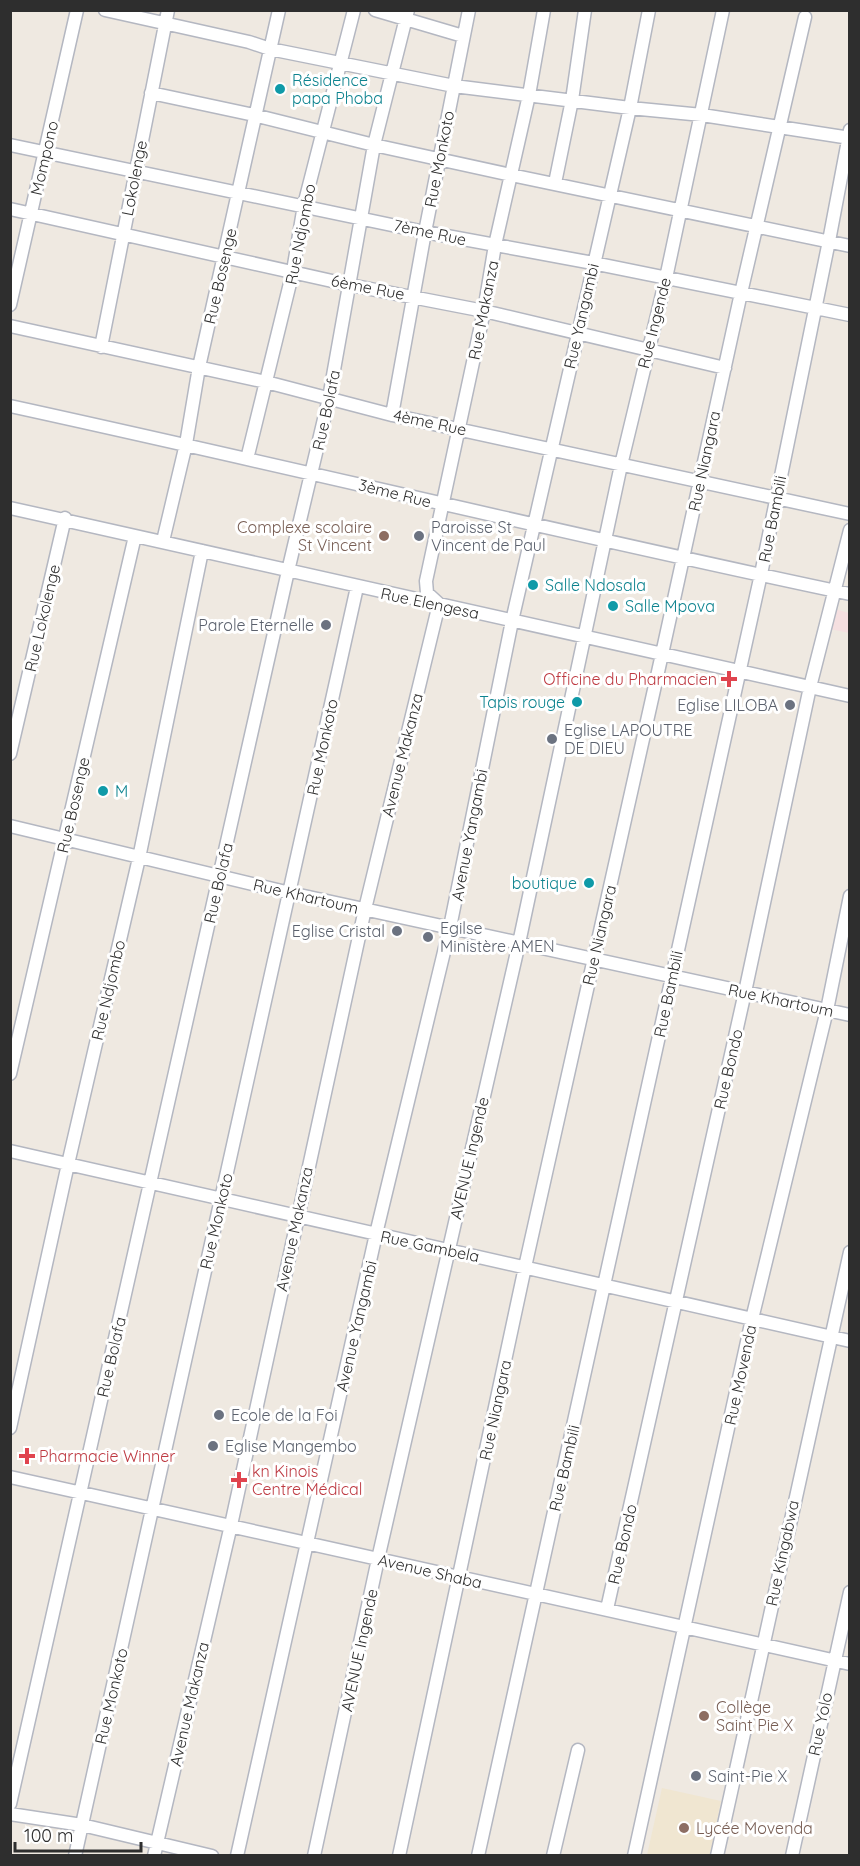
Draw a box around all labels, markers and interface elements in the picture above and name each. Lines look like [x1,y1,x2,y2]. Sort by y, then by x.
place label: Résidence papa Phoba [292,70,383,108]
marker: Résidence papa Phoba [273,82,287,96]
street label: Rue Monkoto [420,109,458,209]
street label: Mompono [26,119,62,197]
street label: Lokolenge [117,139,151,217]
street label: Rue Ndjombo [280,182,320,286]
street label: 7ème Rue [392,215,468,249]
street label: Rue Bosenge [199,226,241,326]
street label: Rue Makanza [464,259,502,361]
street label: Rue Yangambi [559,261,603,371]
street label: 6ème Rue [330,270,406,304]
street label: Rue Ingende [633,275,675,371]
street label: Rue Bolafa [308,368,344,452]
street label: 4ème Rue [392,405,468,439]
street label: Rue Niangara [684,409,724,513]
street label: 3ème Rue [357,474,433,512]
street label: Rue Bambili [754,474,790,564]
place label: Complexe scolaire St Vincent [237,517,372,555]
place label: Paroisse St Vincent de Paul [431,517,546,555]
marker: Complexe scolaire St Vincent [377,529,391,543]
marker: Paroisse St Vincent de Paul [412,529,426,543]
street label: Rue Lokolenge [20,562,64,674]
place label: Salle Ndosala [545,575,646,595]
marker: Salle Ndosala [526,578,540,592]
street label: Rue Elengesa [379,583,481,623]
place label: Salle Mpova [625,596,715,616]
marker: Salle Mpova [606,599,620,613]
place label: Parole Eternelle [198,615,314,635]
marker: Parole Eternelle [319,618,333,632]
place label: Officine du Pharmacien [543,669,717,689]
marker: Officine du Pharmacien [722,672,736,686]
street label: Avenue Makanza [377,691,427,819]
place label: Tapis rouge [479,692,565,712]
marker: Tapis rouge [570,695,584,709]
place label: Eglise LILOBA [677,695,778,715]
street label: Rue Monkoto [302,697,342,797]
marker: Eglise LILOBA [783,698,797,712]
place label: Eglise LAPOUTRE DE DIEU [564,720,692,758]
marker: Eglise LAPOUTRE DE DIEU [545,732,559,746]
street label: Rue Bosenge [52,755,94,855]
street label: Avenue Yangambi [446,767,492,903]
place label: M [115,781,128,801]
marker: M [96,784,110,798]
street label: Rue Bolafa [199,841,237,925]
place label: boutique [512,873,577,893]
street label: Rue Khartoum [251,874,361,918]
marker: boutique [582,876,596,890]
street label: Rue Niangara [578,883,620,987]
place label: Egilse Ministère AMEN [440,918,555,956]
place label: Eglise Cristal [292,921,385,941]
marker: Eglise Cristal [390,924,404,938]
marker: Egilse Ministère AMEN [421,930,435,944]
street label: Rue Ndjombo [87,938,129,1042]
street label: Rue Bambili [649,949,687,1039]
street label: Rue Khartoum [726,979,836,1021]
street label: Rue Bondo [709,1027,747,1111]
street label: AVENUE Ingende [445,1095,493,1221]
street label: Avenue Makanza [271,1165,317,1293]
street label: Rue Monkoto [195,1171,237,1271]
street label: Rue Gambela [379,1226,481,1266]
street label: Avenue Yangambi [331,1259,381,1393]
street label: Rue Bolafa [92,1315,130,1399]
street label: Rue Movenda [720,1323,760,1427]
street label: Rue Niangara [475,1358,515,1462]
place label: Ecole de la Foi [231,1405,338,1425]
marker: Ecole de la Foi [212,1408,226,1422]
street label: Rue Bambili [544,1423,584,1513]
place label: Eglise Mangembo [225,1436,357,1456]
marker: Eglise Mangembo [206,1439,220,1453]
place label: Pharmacie Winner [39,1446,175,1466]
marker: Pharmacie Winner [20,1449,34,1463]
place label: kn Kinois Centre Médical [252,1461,362,1499]
marker: kn Kinois Centre Médical [230,1471,248,1489]
street label: Rue Kingabwa [761,1498,803,1608]
street label: Rue Bondo [603,1502,641,1586]
street label: Avenue Shaba [376,1549,484,1593]
street label: AVENUE Ingende [336,1587,382,1713]
street label: Avenue Makanza [165,1640,213,1768]
street label: Rue Monkoto [90,1646,132,1746]
street label: Rue Yolo [804,1691,836,1757]
place label: Collège Saint Pie X [716,1697,794,1735]
marker: Collège Saint Pie X [697,1709,711,1723]
place label: Saint-Pie X [708,1766,787,1786]
marker: Saint-Pie X [689,1769,703,1783]
scale bar [15,1815,141,1853]
place label: Lycée Movenda [696,1818,813,1838]
marker: Lycée Movenda [677,1821,691,1835]
text: 100 m [24,1824,73,1847]

